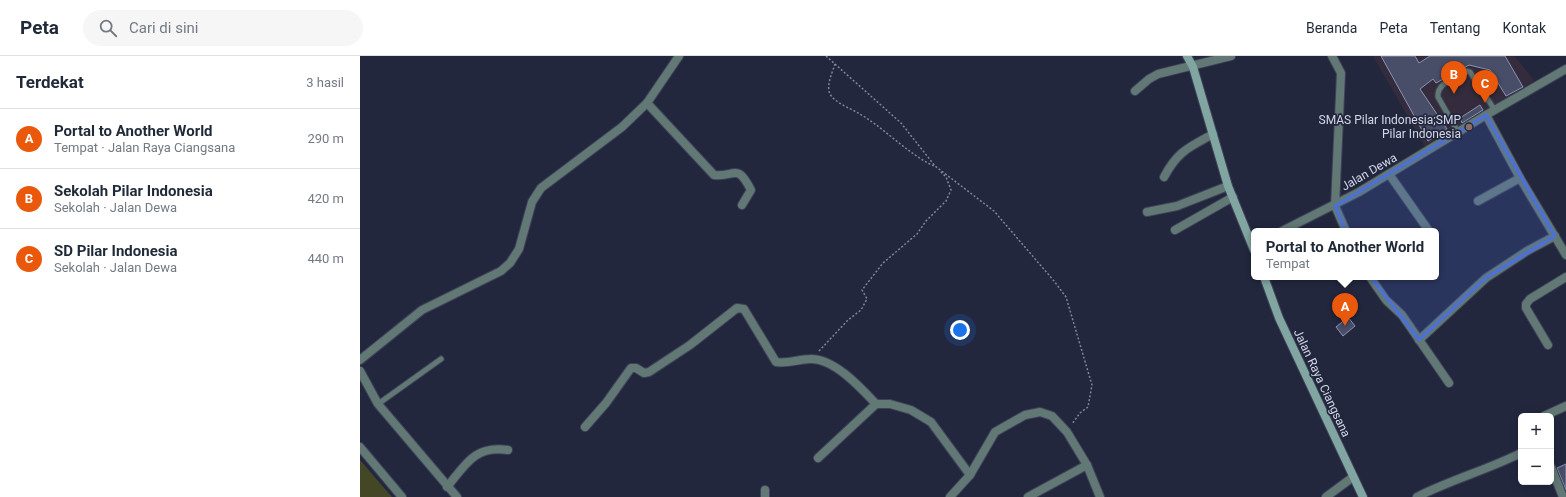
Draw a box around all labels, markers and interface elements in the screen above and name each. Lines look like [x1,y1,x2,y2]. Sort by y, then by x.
search box [83,10,363,46]
text: Peta [20,16,59,39]
icon: search [97,17,119,39]
text: Cari di sini [129,19,199,37]
text: Beranda [1306,20,1357,36]
text: Peta [1379,20,1408,36]
text: Tentang [1430,20,1480,36]
text: Kontak [1502,20,1546,36]
pin: B [1441,61,1467,94]
pin: C [1472,70,1498,103]
text: Terdekat [16,72,84,92]
text: 3 hasil [306,75,344,90]
place label: SMAS Pilar Indonesia;SMP Pilar Indonesia [1319,113,1461,141]
text: Portal to Another World [54,122,213,140]
marker: SMAS Pilar Indonesia;SMP Pilar Indonesia [1464,122,1474,132]
text: A [25,131,33,146]
text: 290 m [307,131,344,146]
text: Tempat · Jalan Raya Ciangsana [54,140,235,155]
street label: Jalan Dewa [1339,150,1399,194]
text: Sekolah Pilar Indonesia [54,182,213,200]
text: B [25,191,33,206]
text: 420 m [307,191,344,206]
text: Sekolah · Jalan Dewa [54,200,177,215]
popup [1251,228,1439,280]
text: Portal to Another World [1266,238,1424,256]
text: SD Pilar Indonesia [54,242,178,260]
text: C [25,251,33,266]
text: 440 m [307,251,344,266]
text: Tempat [1266,256,1310,271]
text: Sekolah · Jalan Dewa [54,260,177,275]
pin: A [1332,293,1358,326]
your location [950,320,970,340]
street label: Jalan Raya Ciangsana [1291,327,1353,439]
map controls [1518,413,1554,485]
button: + [1518,413,1554,449]
button: − [1518,449,1554,485]

